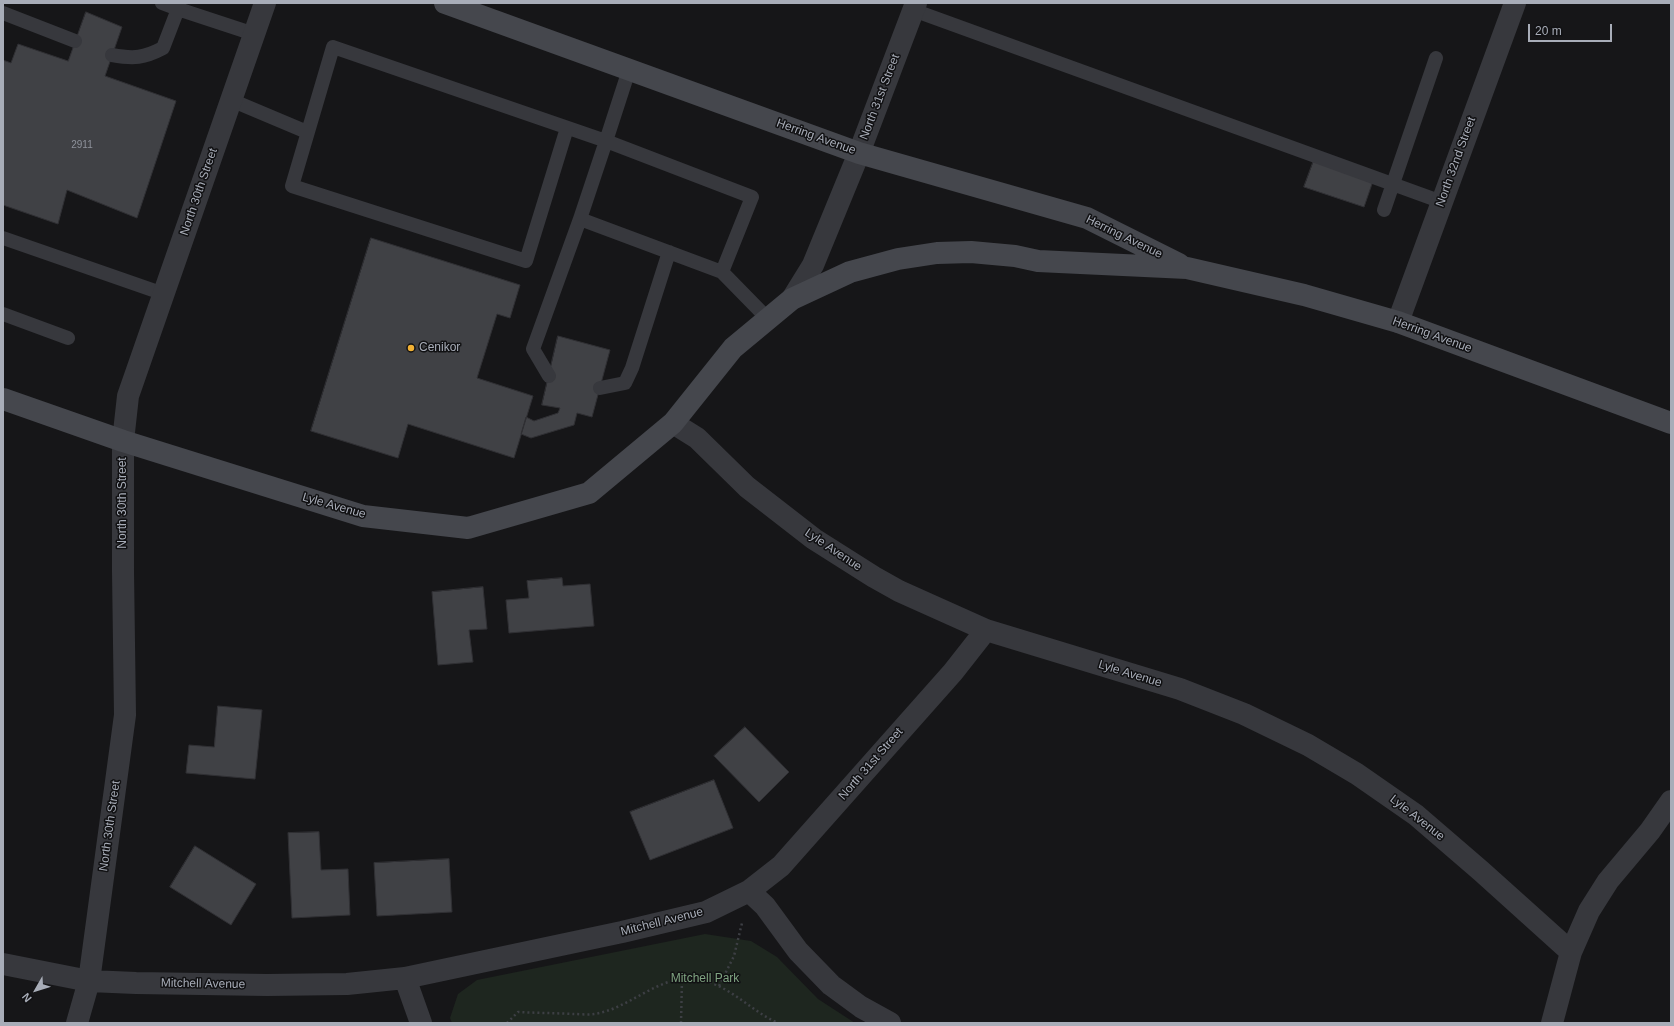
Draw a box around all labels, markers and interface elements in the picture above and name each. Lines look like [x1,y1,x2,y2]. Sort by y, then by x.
scale bar [1530,16,1614,42]
text: 20 m [1535,24,1562,38]
street label: North 31st Street [857,52,903,142]
street label: North 32nd Street [1433,115,1479,209]
street label: Herring Avenue [774,116,858,158]
house number: 2911 [71,139,93,151]
street label: North 30th Street [177,146,221,238]
street label: Herring Avenue [1083,212,1165,262]
street label: Herring Avenue [1390,314,1474,356]
place label: Cenikor [419,341,460,355]
marker: Cenikor [406,343,416,353]
street label: North 30th Street [116,457,130,549]
street label: Lyle Avenue [301,490,367,522]
street label: Lyle Avenue [802,526,864,574]
street label: Lyle Avenue [1097,658,1163,690]
street label: North 31st Street [836,725,906,803]
street label: North 30th Street [97,780,123,872]
street label: Lyle Avenue [1387,792,1447,844]
street label: Mitchell Avenue [619,905,705,939]
north arrow [16,970,56,1010]
park label: Mitchell Park [671,972,739,986]
street label: Mitchell Avenue [161,976,245,992]
text: N [20,991,34,1004]

